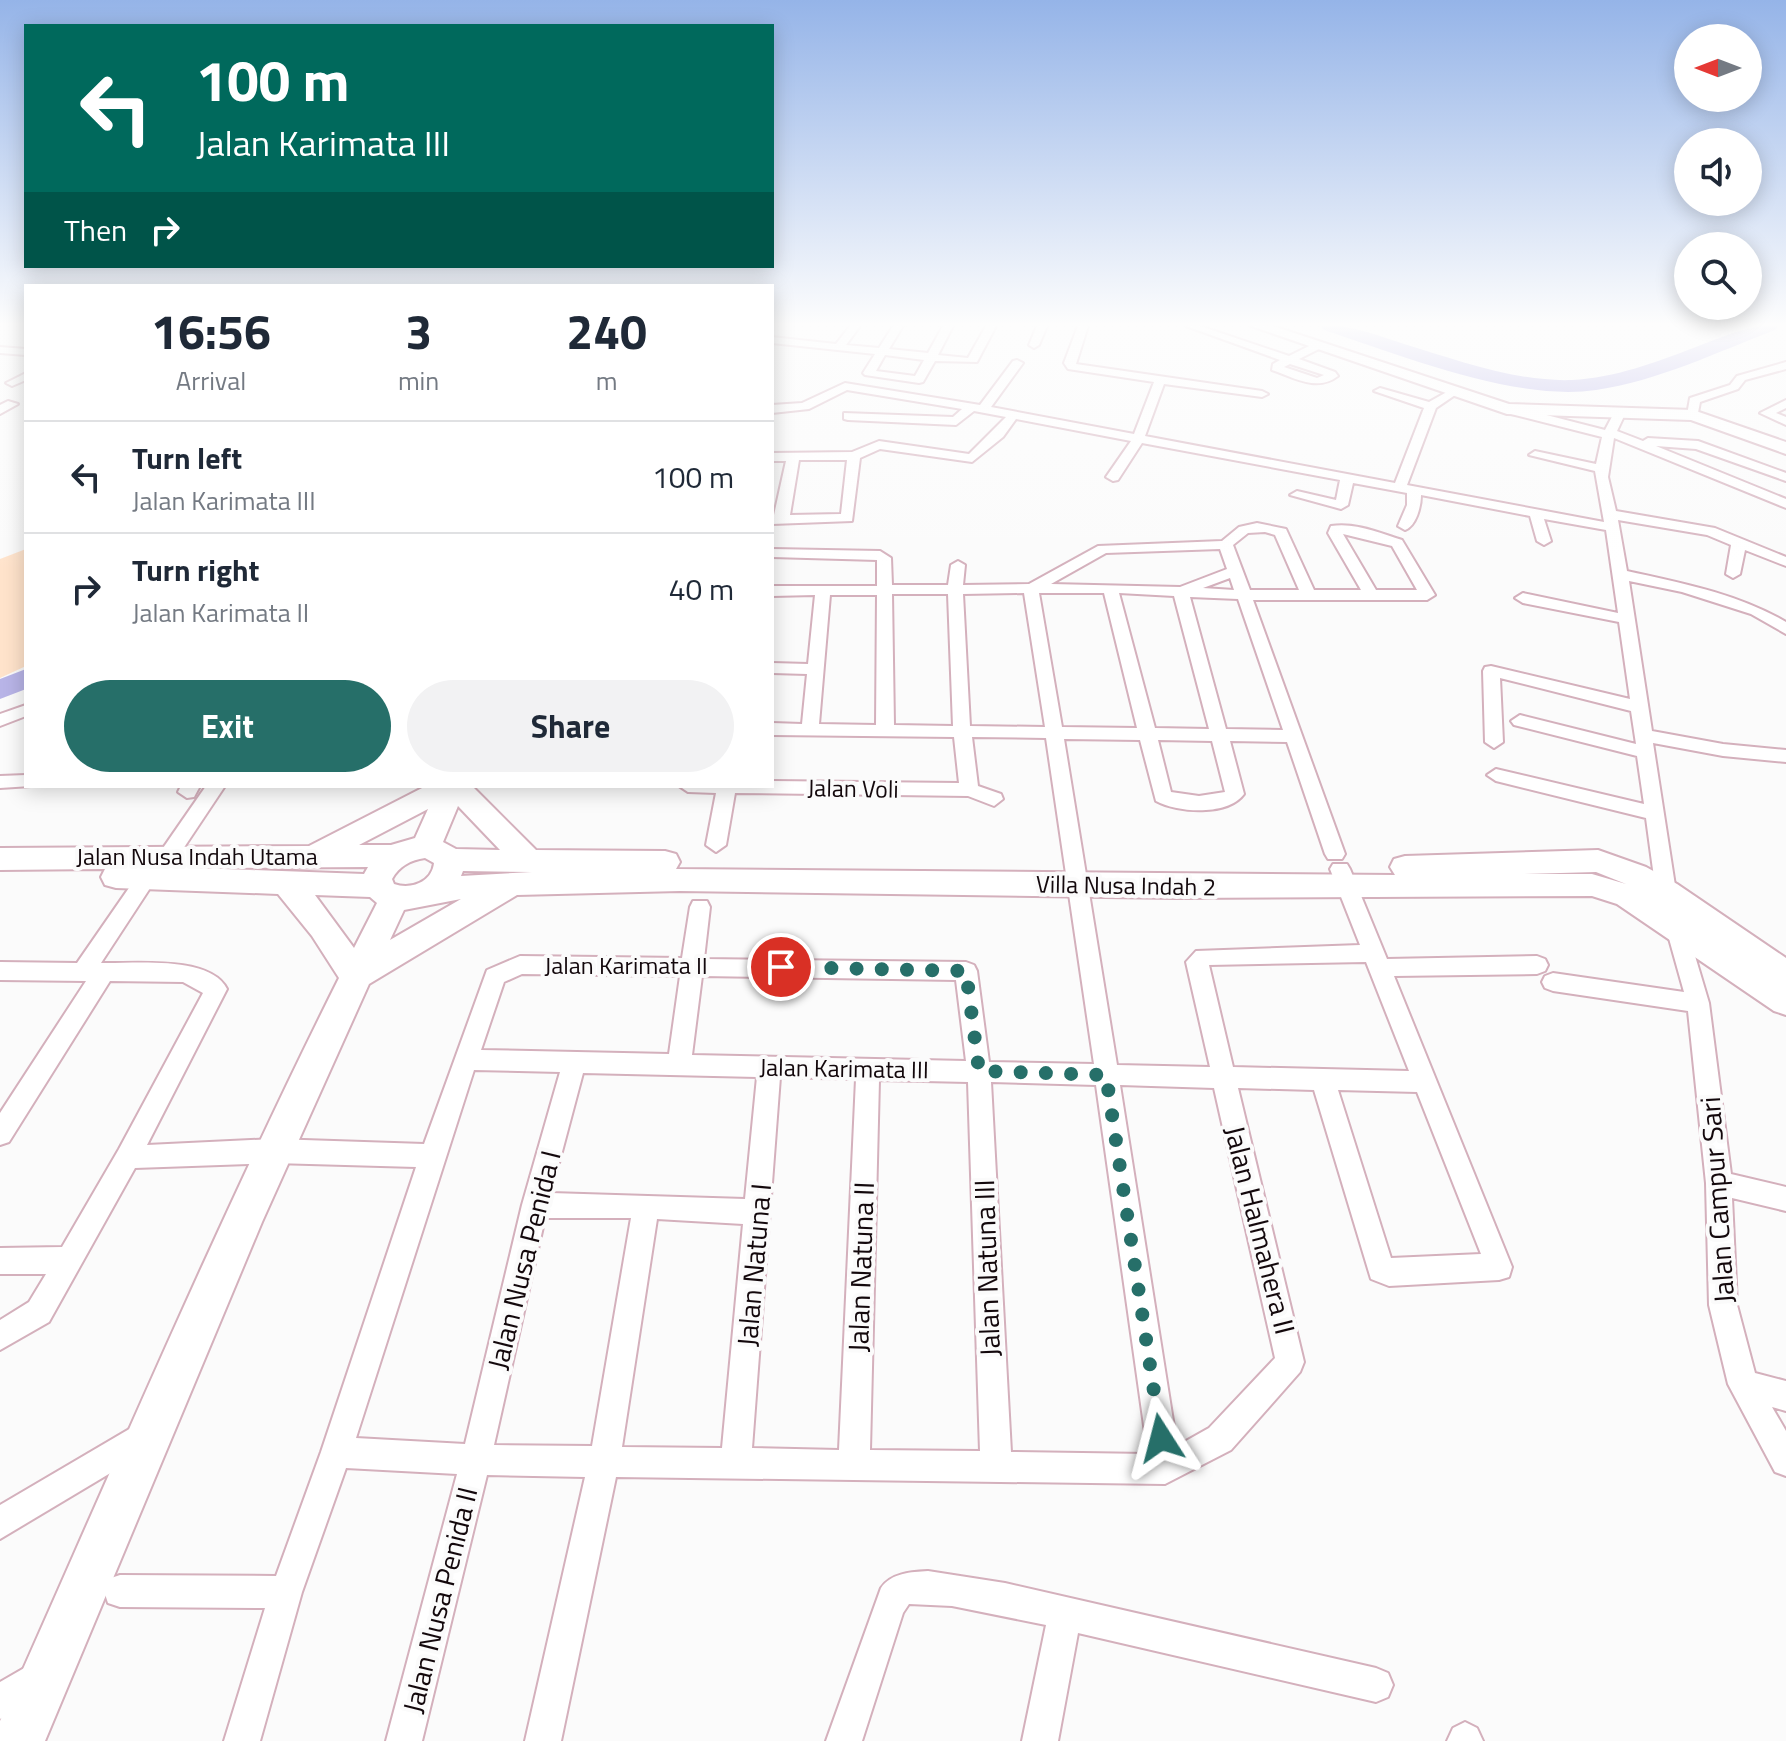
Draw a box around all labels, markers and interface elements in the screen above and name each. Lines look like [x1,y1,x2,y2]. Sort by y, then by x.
north arrow [1674,24,1762,112]
map controls [1674,24,1762,320]
text: 100 m [196,38,349,123]
icon: left [64,56,168,160]
text: Jalan Karimata III [196,115,450,170]
button: sound [1674,128,1762,216]
text: Then [64,207,127,253]
icon: right [143,208,187,252]
button: search [1674,232,1762,320]
text: 16:56 [151,295,271,368]
text: 3 [405,295,432,368]
text: 240 [566,295,647,368]
text: Arrival [176,361,246,400]
text: min [398,361,439,400]
text: m [596,361,618,400]
text: Turn left [132,435,242,481]
text: 100 m [652,454,734,500]
icon: left [64,455,108,499]
text: Jalan Karimata III [132,481,316,520]
text: Turn right [132,547,260,593]
text: 40 m [669,566,734,612]
icon: right [64,567,108,611]
text: Jalan Karimata II [132,593,309,632]
button: Exit [64,680,391,772]
button: Share [407,680,734,772]
street label: Jalan Voli [807,769,899,807]
street label: Jalan Nusa Indah Utama [76,838,318,874]
street label: Villa Nusa Indah 2 [1036,865,1216,905]
pin [747,933,815,1001]
icon: arrive [759,945,803,989]
street label: Jalan Karimata II [544,947,708,983]
street label: Jalan Karimata III [759,1049,929,1087]
street label: Jalan Campur Sari [1688,1095,1745,1305]
street label: Jalan Halmahera II [1214,1121,1307,1339]
street label: Jalan Nusa Penida I [475,1146,572,1374]
street label: Jalan Natuna III [962,1179,1011,1357]
street label: Jalan Natuna II [836,1181,885,1353]
street label: Jalan Natuna I [725,1182,782,1348]
position arrow [1119,1396,1203,1480]
street label: Jalan Nusa Penida II [391,1482,488,1717]

